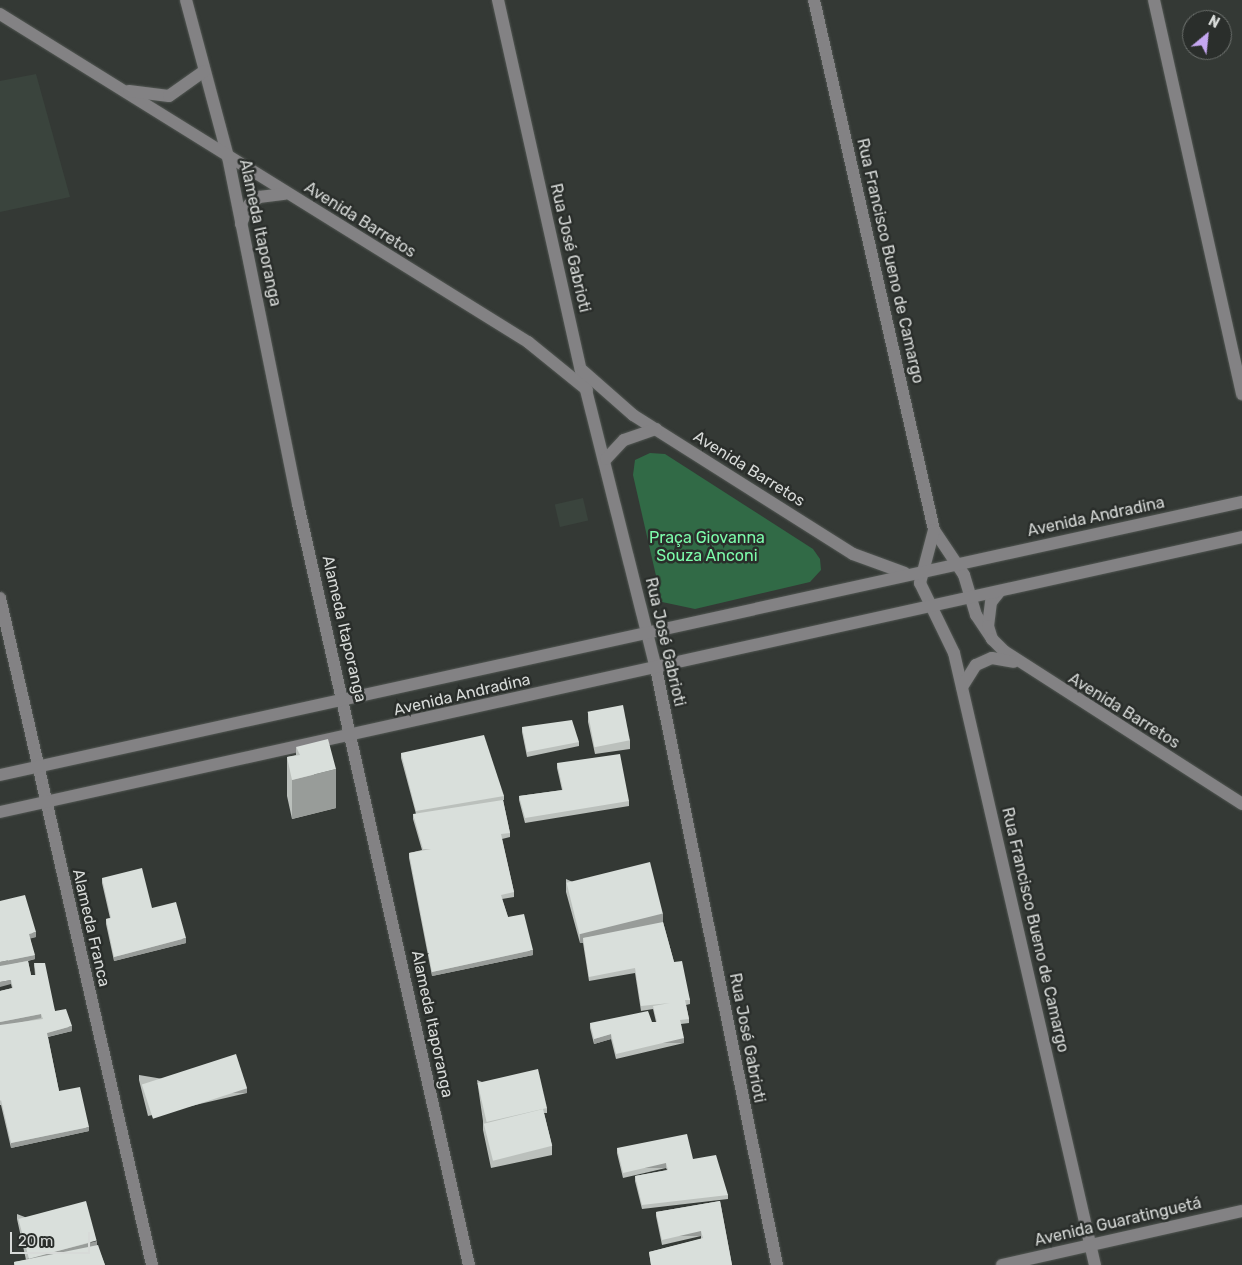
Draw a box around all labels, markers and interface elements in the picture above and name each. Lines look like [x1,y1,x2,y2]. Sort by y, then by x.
north arrow [1182,10,1232,60]
text: N [1205,12,1222,32]
street label: Rua Francisco Bueno de Camargo [852,137,928,385]
street label: Alameda Itaporanga [235,158,285,308]
street label: Avenida Barretos [301,178,419,262]
street label: Rua José Gabrioti [546,182,594,314]
street label: Avenida Barretos [690,427,808,511]
street label: Avenida Andradina [1025,493,1167,541]
park label: Praça Giovanna Souza Anconi [649,528,765,566]
street label: Alameda Itaporanga [318,554,370,704]
street label: Rua José Gabrioti [641,576,689,708]
street label: Avenida Barretos [1065,669,1183,753]
street label: Avenida Andradina [392,670,532,720]
street label: Rua Francisco Bueno de Camargo [997,806,1073,1054]
street label: Alameda Franca [68,867,114,989]
street label: Alameda Itaporanga [407,949,457,1099]
street label: Rua José Gabrioti [725,972,769,1104]
street label: Avenida Guaratinguetá [1033,1193,1203,1251]
scale bar [12,1222,92,1254]
text: 20 m [18,1232,53,1250]

